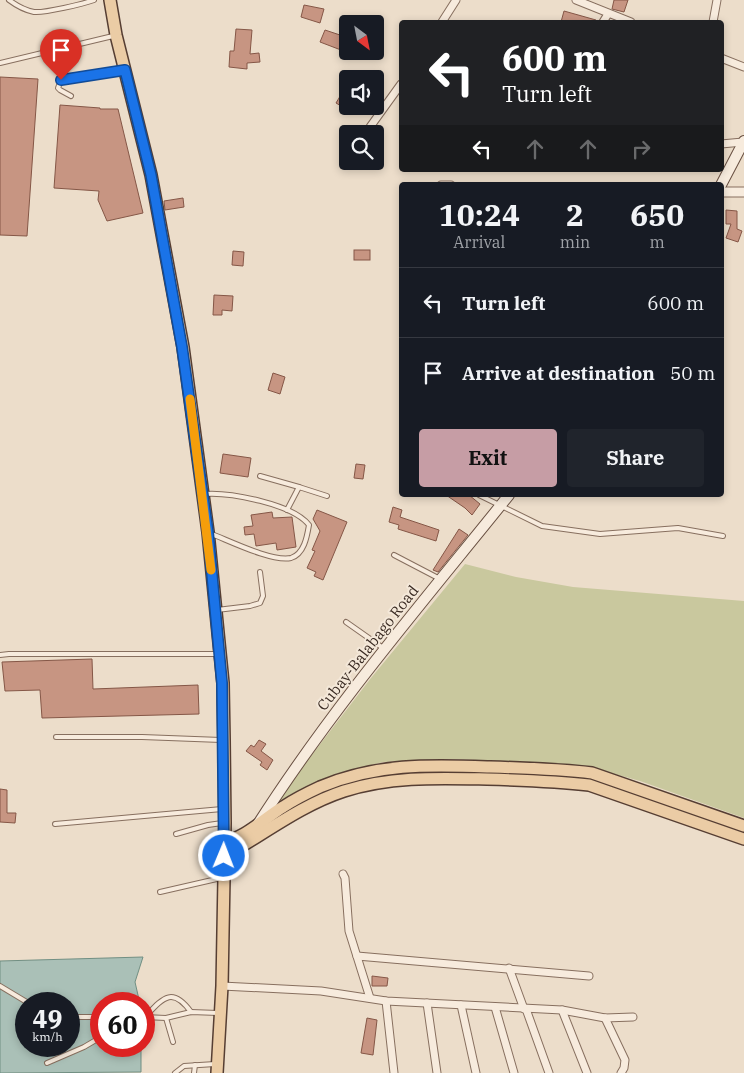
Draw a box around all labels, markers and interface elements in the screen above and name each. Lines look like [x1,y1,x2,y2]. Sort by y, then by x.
north arrow [339,15,384,60]
map controls [339,15,384,170]
pin [40,29,82,80]
text: 600 m [502,35,607,81]
icon: arrive [47,36,75,64]
icon: left [419,40,484,105]
button: sound [339,70,384,115]
text: Turn left [502,79,592,108]
button: search [339,125,384,170]
icon: left [468,135,496,163]
icon: ahead [521,135,549,163]
icon: ahead [574,135,602,163]
icon: right [627,135,655,163]
text: 10:24 [439,195,520,234]
text: 2 [566,195,584,234]
text: 650 [630,195,684,234]
text: Arrival [453,232,505,252]
text: min [560,232,590,252]
text: m [650,232,665,252]
icon: left [419,289,447,317]
text: Turn left [462,291,545,315]
text: 600 m [647,291,704,315]
icon: arrive [419,359,447,387]
text: Arrive at destination [462,361,655,385]
text: 50 m [670,361,715,385]
button: Exit [419,429,557,487]
button: Share [567,429,704,487]
street label: Cubay-Balabago Road [313,581,422,714]
position arrow [197,829,249,881]
speed limit sign: 60 [90,992,155,1057]
text: 49 [32,1002,63,1035]
text: km/h [32,1029,63,1044]

